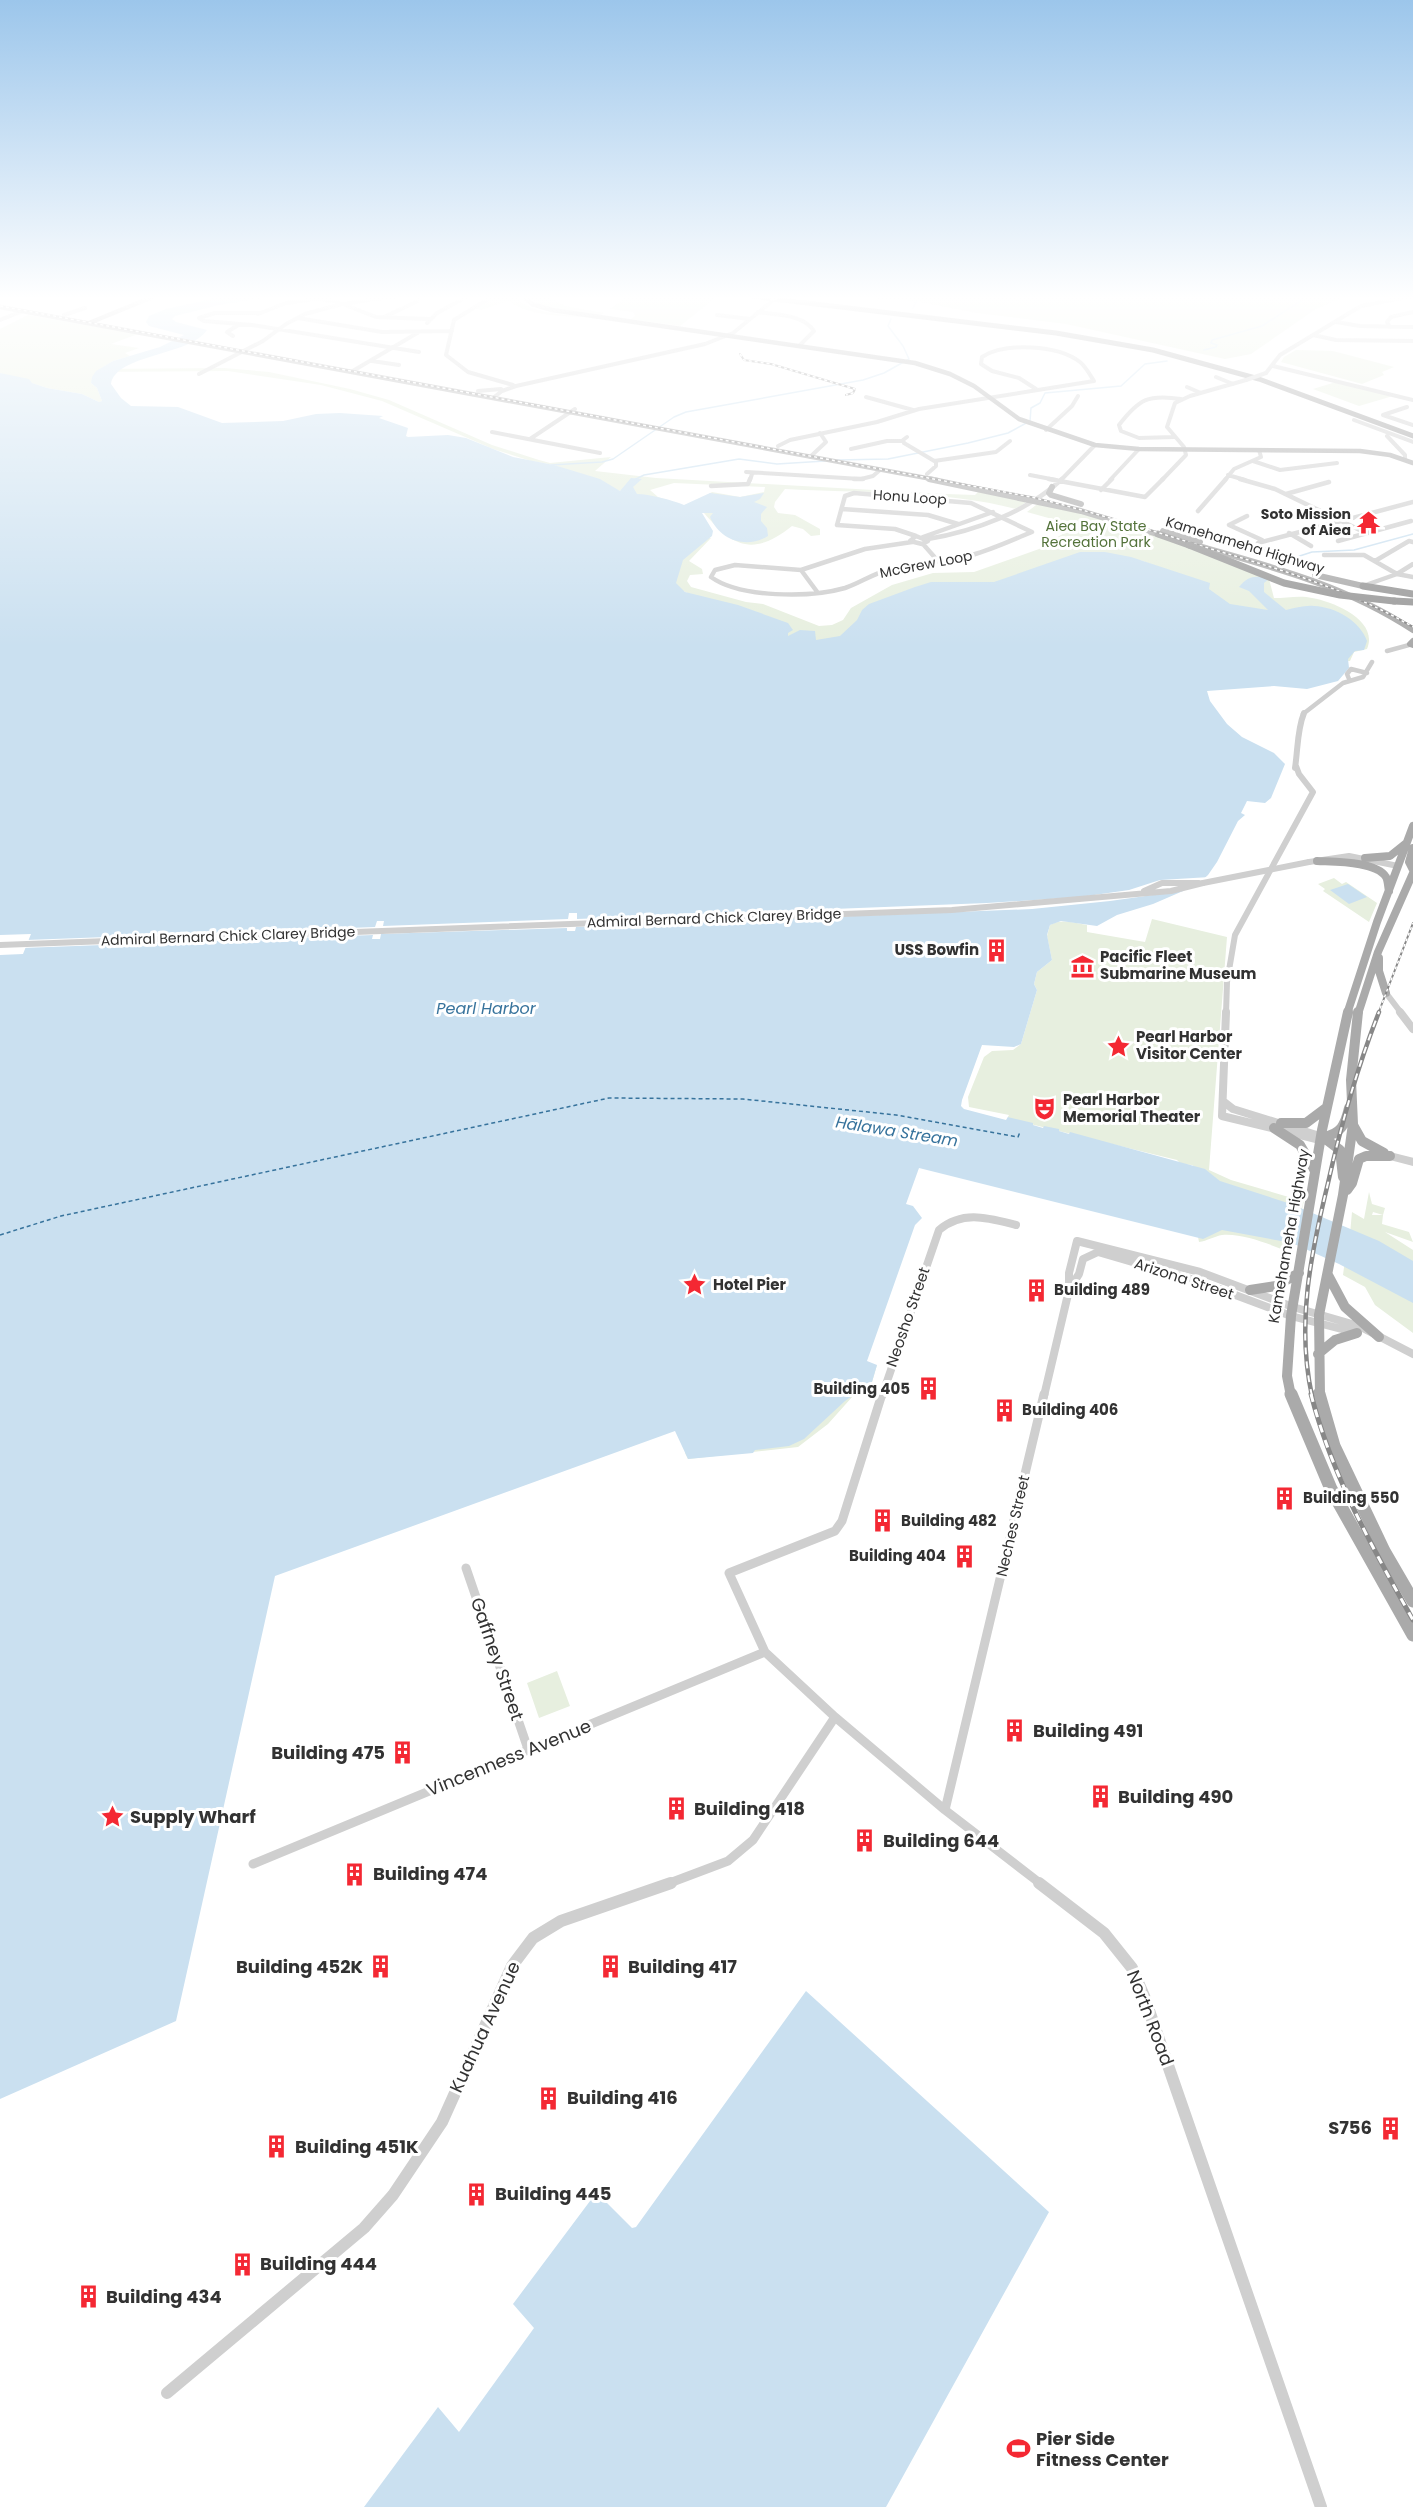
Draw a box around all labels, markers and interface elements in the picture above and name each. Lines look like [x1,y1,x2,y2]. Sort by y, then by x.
street label: Honu Loop [873,484,947,510]
place label: Soto Mission of Aiea [1261,504,1351,540]
temple icon: Soto Mission of Aiea [1356,509,1382,535]
street label: Kamehameha Highway [1163,511,1327,579]
park label: Aiea Bay State Recreation Park [1041,516,1151,552]
street label: McGrew Loop [878,545,974,583]
street label: Admiral Bernard Chick Clarey Bridge [586,904,842,932]
street label: Admiral Bernard Chick Clarey Bridge [100,922,356,950]
building icon: USS Bowfin [984,937,1010,963]
place label: USS Bowfin [894,939,979,960]
place label: Pacific Fleet Submarine Museum [1100,946,1257,984]
museum icon: Pacific Fleet Submarine Museum [1069,953,1095,979]
water label: Pearl Harbor [436,997,537,1020]
place label: Pearl Harbor Visitor Center [1136,1026,1243,1064]
place icon: Pearl Harbor Visitor Center [1105,1033,1131,1059]
place label: Pearl Harbor Memorial Theater [1063,1089,1201,1127]
theatre icon: Pearl Harbor Memorial Theater [1032,1096,1058,1122]
water label: Hālawa Stream [834,1110,960,1153]
street label: Kamehameha Highway [1263,1146,1314,1325]
street label: Arizona Street [1132,1253,1237,1305]
street label: Neosho Street [881,1264,934,1370]
place icon: Hotel Pier [682,1272,708,1298]
place label: Hotel Pier [713,1274,786,1295]
building icon: Building 489 [1023,1277,1049,1303]
place label: Building 489 [1054,1279,1150,1300]
building icon: Building 405 [915,1376,941,1402]
place label: Building 405 [813,1378,910,1399]
building icon: Building 406 [991,1397,1017,1423]
place label: Building 406 [1022,1399,1118,1420]
street label: Neches Street [991,1473,1034,1579]
building icon: Building 550 [1272,1485,1298,1511]
place label: Building 550 [1303,1487,1399,1508]
building icon: Building 482 [870,1508,896,1534]
place label: Building 482 [901,1510,997,1531]
building icon: Building 404 [951,1543,977,1569]
place label: Building 404 [849,1545,946,1566]
street label: Gaffney Street [465,1594,530,1724]
street label: Vincenness Avenue [423,1713,595,1802]
building icon: Building 491 [1002,1718,1028,1744]
place label: Building 491 [1033,1718,1143,1743]
place label: Building 475 [271,1740,385,1765]
building icon: Building 475 [390,1740,416,1766]
building icon: Building 490 [1087,1784,1113,1810]
place label: Building 490 [1118,1784,1233,1809]
building icon: Building 418 [663,1796,689,1822]
place label: Building 418 [694,1796,805,1821]
place icon: Supply Wharf [99,1804,125,1830]
place label: Supply Wharf [130,1804,256,1829]
building icon: Building 644 [852,1828,878,1854]
place label: Building 644 [883,1828,999,1853]
building icon: Building 474 [342,1861,368,1887]
place label: Building 474 [373,1861,487,1886]
place label: Building 452K [236,1954,363,1979]
building icon: Building 452K [368,1954,394,1980]
building icon: Building 417 [597,1954,623,1980]
place label: Building 417 [628,1954,737,1979]
street label: Kuahua Avenue [443,1957,526,2096]
street label: North Road [1121,1966,1180,2069]
building icon: Building 416 [536,2085,562,2111]
place label: Building 416 [567,2085,678,2110]
place label: S756 [1328,2115,1372,2140]
building icon: S756 [1377,2115,1403,2141]
building icon: Building 451K [264,2134,290,2160]
place label: Building 451K [295,2134,419,2159]
building icon: Building 445 [464,2181,490,2207]
place label: Building 445 [495,2181,611,2206]
building icon: Building 444 [229,2251,255,2277]
place label: Building 444 [260,2251,377,2276]
building icon: Building 434 [75,2284,101,2310]
place label: Building 434 [106,2284,222,2309]
place label: Pier Side Fitness Center [1036,2426,1169,2472]
sports icon: Pier Side Fitness Center [1005,2436,1031,2462]

